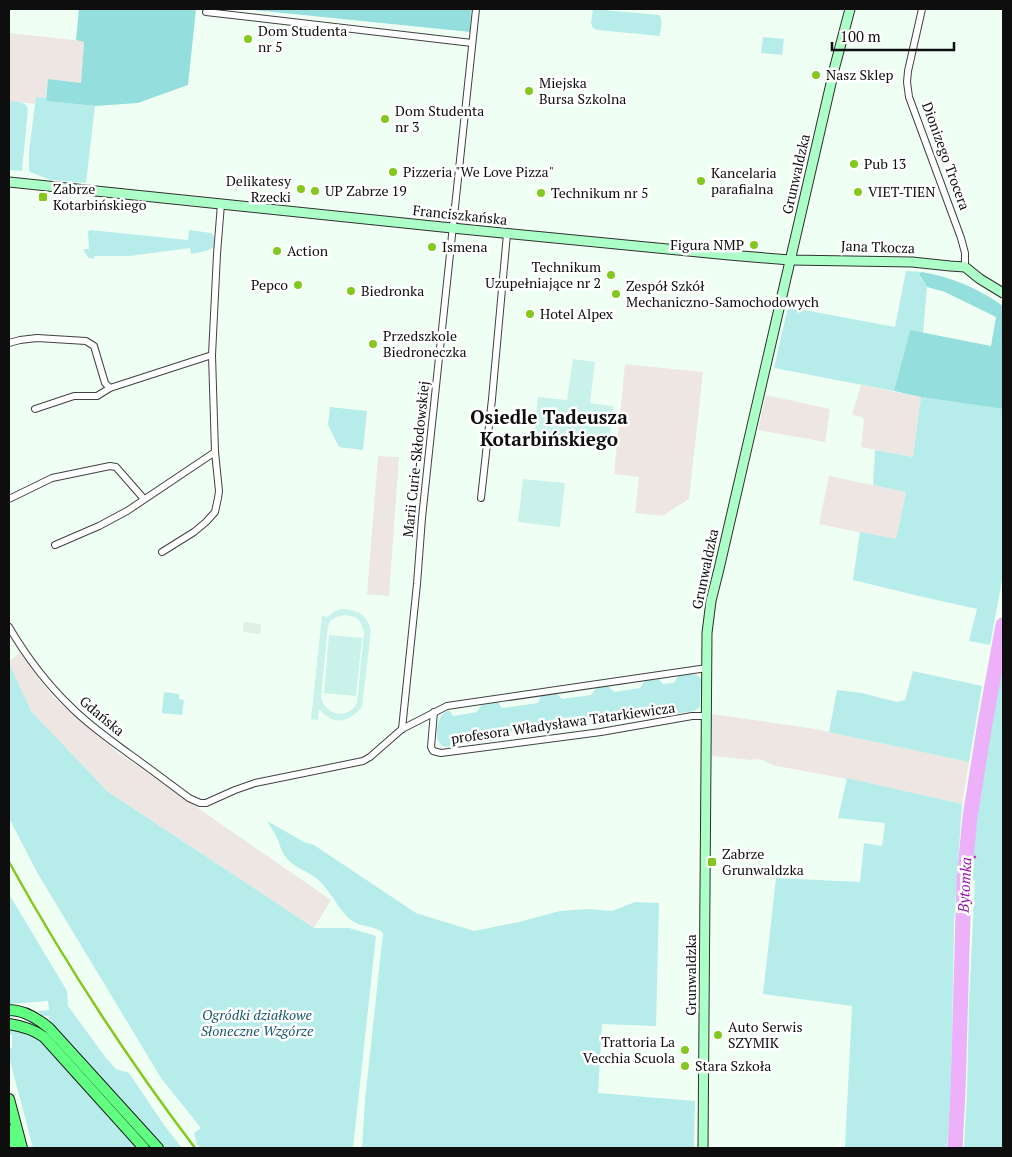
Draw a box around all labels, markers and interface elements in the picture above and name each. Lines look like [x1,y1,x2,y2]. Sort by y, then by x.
scale bar [832,20,954,52]
place label: Dom Studenta nr 5 [258,21,347,56]
text: 100 m [840,26,881,46]
marker: Dom Studenta nr 5 [242,33,254,45]
place label: Nasz Sklep [826,65,894,84]
marker: Nasz Sklep [810,69,822,81]
place label: Miejska Bursa Szkolna [539,73,626,108]
marker: Miejska Bursa Szkolna [523,85,535,97]
street label: Dionizego Trocera [918,99,975,213]
place label: Dom Studenta nr 3 [395,101,484,136]
marker: Dom Studenta nr 3 [379,113,391,125]
street label: Grunwaldzka [777,132,814,216]
place label: Pub 13 [864,154,906,173]
marker: Pub 13 [848,158,860,170]
place label: Pizzeria "We Love Pizza" [403,162,554,181]
place label: Kancelaria parafialna [711,163,777,198]
marker: Pizzeria "We Love Pizza" [387,166,399,178]
place label: Delikatesy Rzecki [226,171,292,206]
marker: Kancelaria parafialna [695,175,707,187]
place label: Zabrze Kotarbińskiego [53,179,147,214]
place label: UP Zabrze 19 [325,181,407,200]
place label: VIET-TIEN [868,182,936,201]
marker: Delikatesy Rzecki [295,183,307,195]
place label: Technikum nr 5 [551,183,648,202]
marker: UP Zabrze 19 [309,185,321,197]
marker: VIET-TIEN [852,186,864,198]
marker: Technikum nr 5 [535,187,547,199]
marker: Zabrze Kotarbińskiego [37,191,49,203]
street label: Franciszkańska [412,200,508,229]
place label: Figura NMP [670,235,744,254]
street label: Jana Tkocza [841,236,915,257]
place label: Ismena [442,237,488,256]
marker: Figura NMP [748,239,760,251]
place label: Action [287,241,329,260]
marker: Ismena [426,241,438,253]
marker: Action [271,245,283,257]
place label: Technikum Uzupełniające nr 2 [485,257,601,292]
marker: Technikum Uzupełniające nr 2 [605,269,617,281]
place label: Pepco [251,275,288,294]
place label: Zespół Szkół Mechaniczno-Samochodowych [626,276,819,311]
marker: Pepco [292,279,304,291]
place label: Biedronka [361,281,424,300]
marker: Biedronka [345,285,357,297]
marker: Zespół Szkół Mechaniczno-Samochodowych [610,288,622,300]
place label: Hotel Alpex [540,304,614,323]
marker: Hotel Alpex [524,308,536,320]
place label: Przedszkole Biedroneczka [383,326,467,361]
marker: Przedszkole Biedroneczka [367,338,379,350]
street label: Marii Curie-Skłodowskiej [398,380,433,538]
district label: Osiedle Tadeusza Kotarbińskiego [470,404,628,451]
street label: Grunwaldzka [687,527,722,611]
street label: Gdańska [76,691,129,740]
street label: profesora Władysława Tatarkiewicza [450,697,676,748]
place label: Zabrze Grunwaldzka [722,844,804,879]
marker: Zabrze Grunwaldzka [706,856,718,868]
water label: Bytomka [953,857,975,914]
street label: Grunwaldzka [681,934,700,1016]
park label: Ogródki działkowe Słoneczne Wzgórze [201,1005,314,1040]
place label: Auto Serwis SZYMIK [728,1017,802,1052]
marker: Auto Serwis SZYMIK [712,1029,724,1041]
place label: Trattoria La Vecchia Scuola [583,1032,675,1067]
marker: Trattoria La Vecchia Scuola [679,1044,691,1056]
place label: Stara Szkoła [695,1056,771,1075]
marker: Stara Szkoła [679,1060,691,1072]

